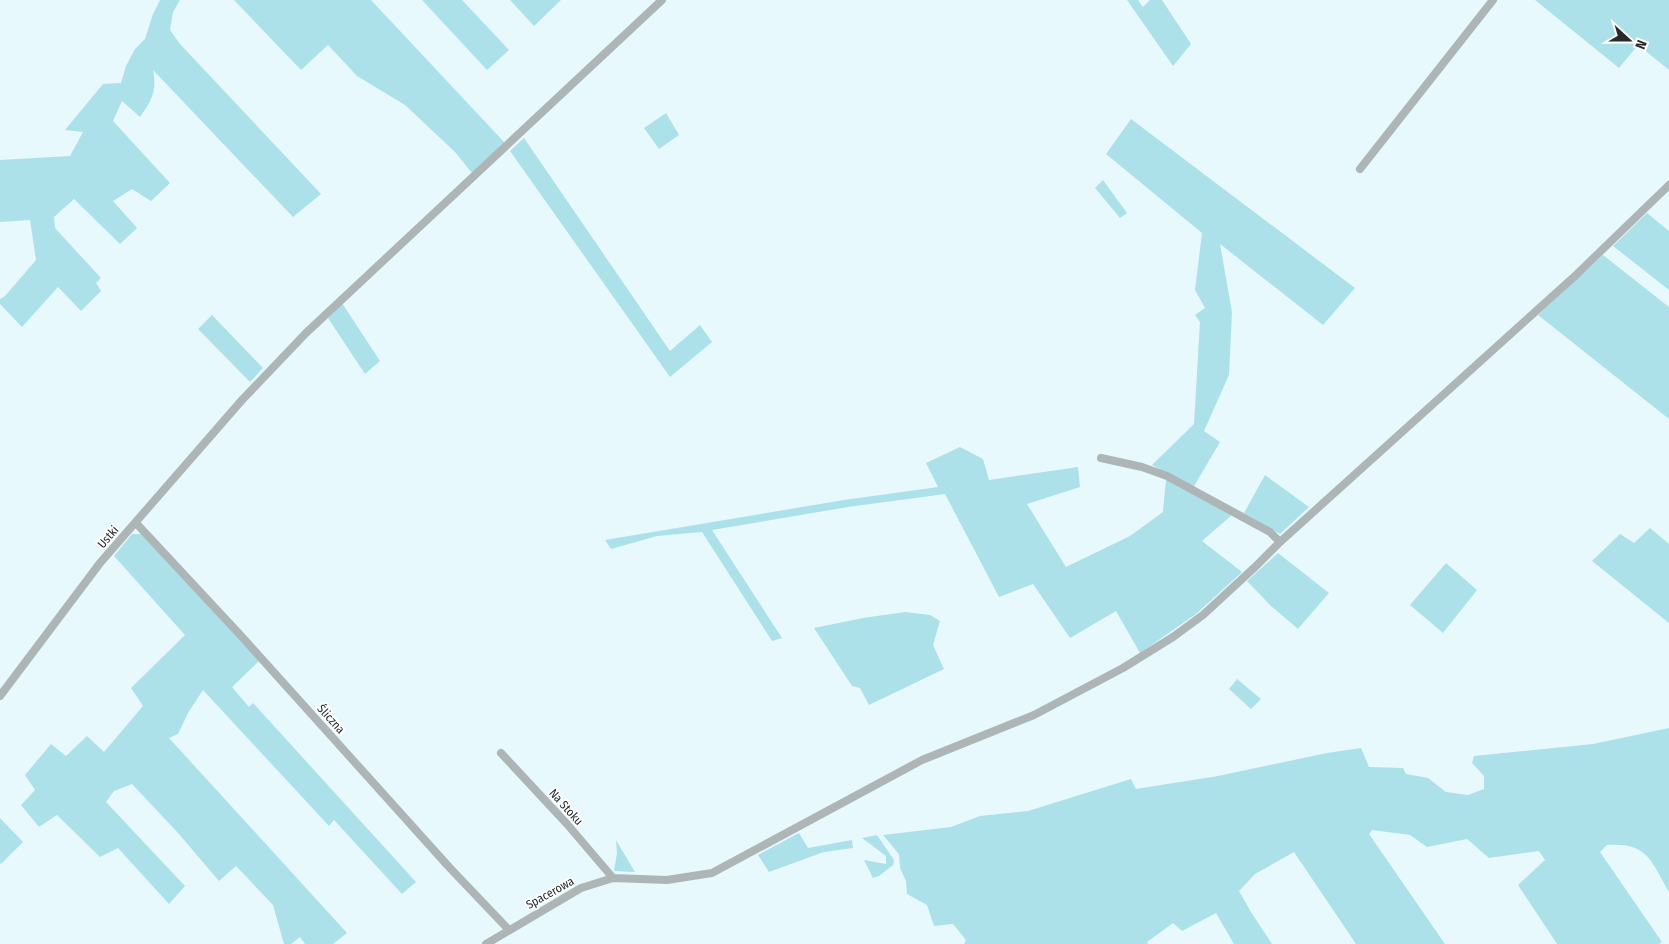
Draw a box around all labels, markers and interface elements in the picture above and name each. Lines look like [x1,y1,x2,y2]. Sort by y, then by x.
north arrow [1604,15,1654,65]
text: N [1631,38,1650,51]
street label: Ustki [95,523,121,551]
street label: Śliczna [314,701,348,736]
street label: Na Stoku [546,786,586,828]
street label: Spacerowa [524,874,577,912]

